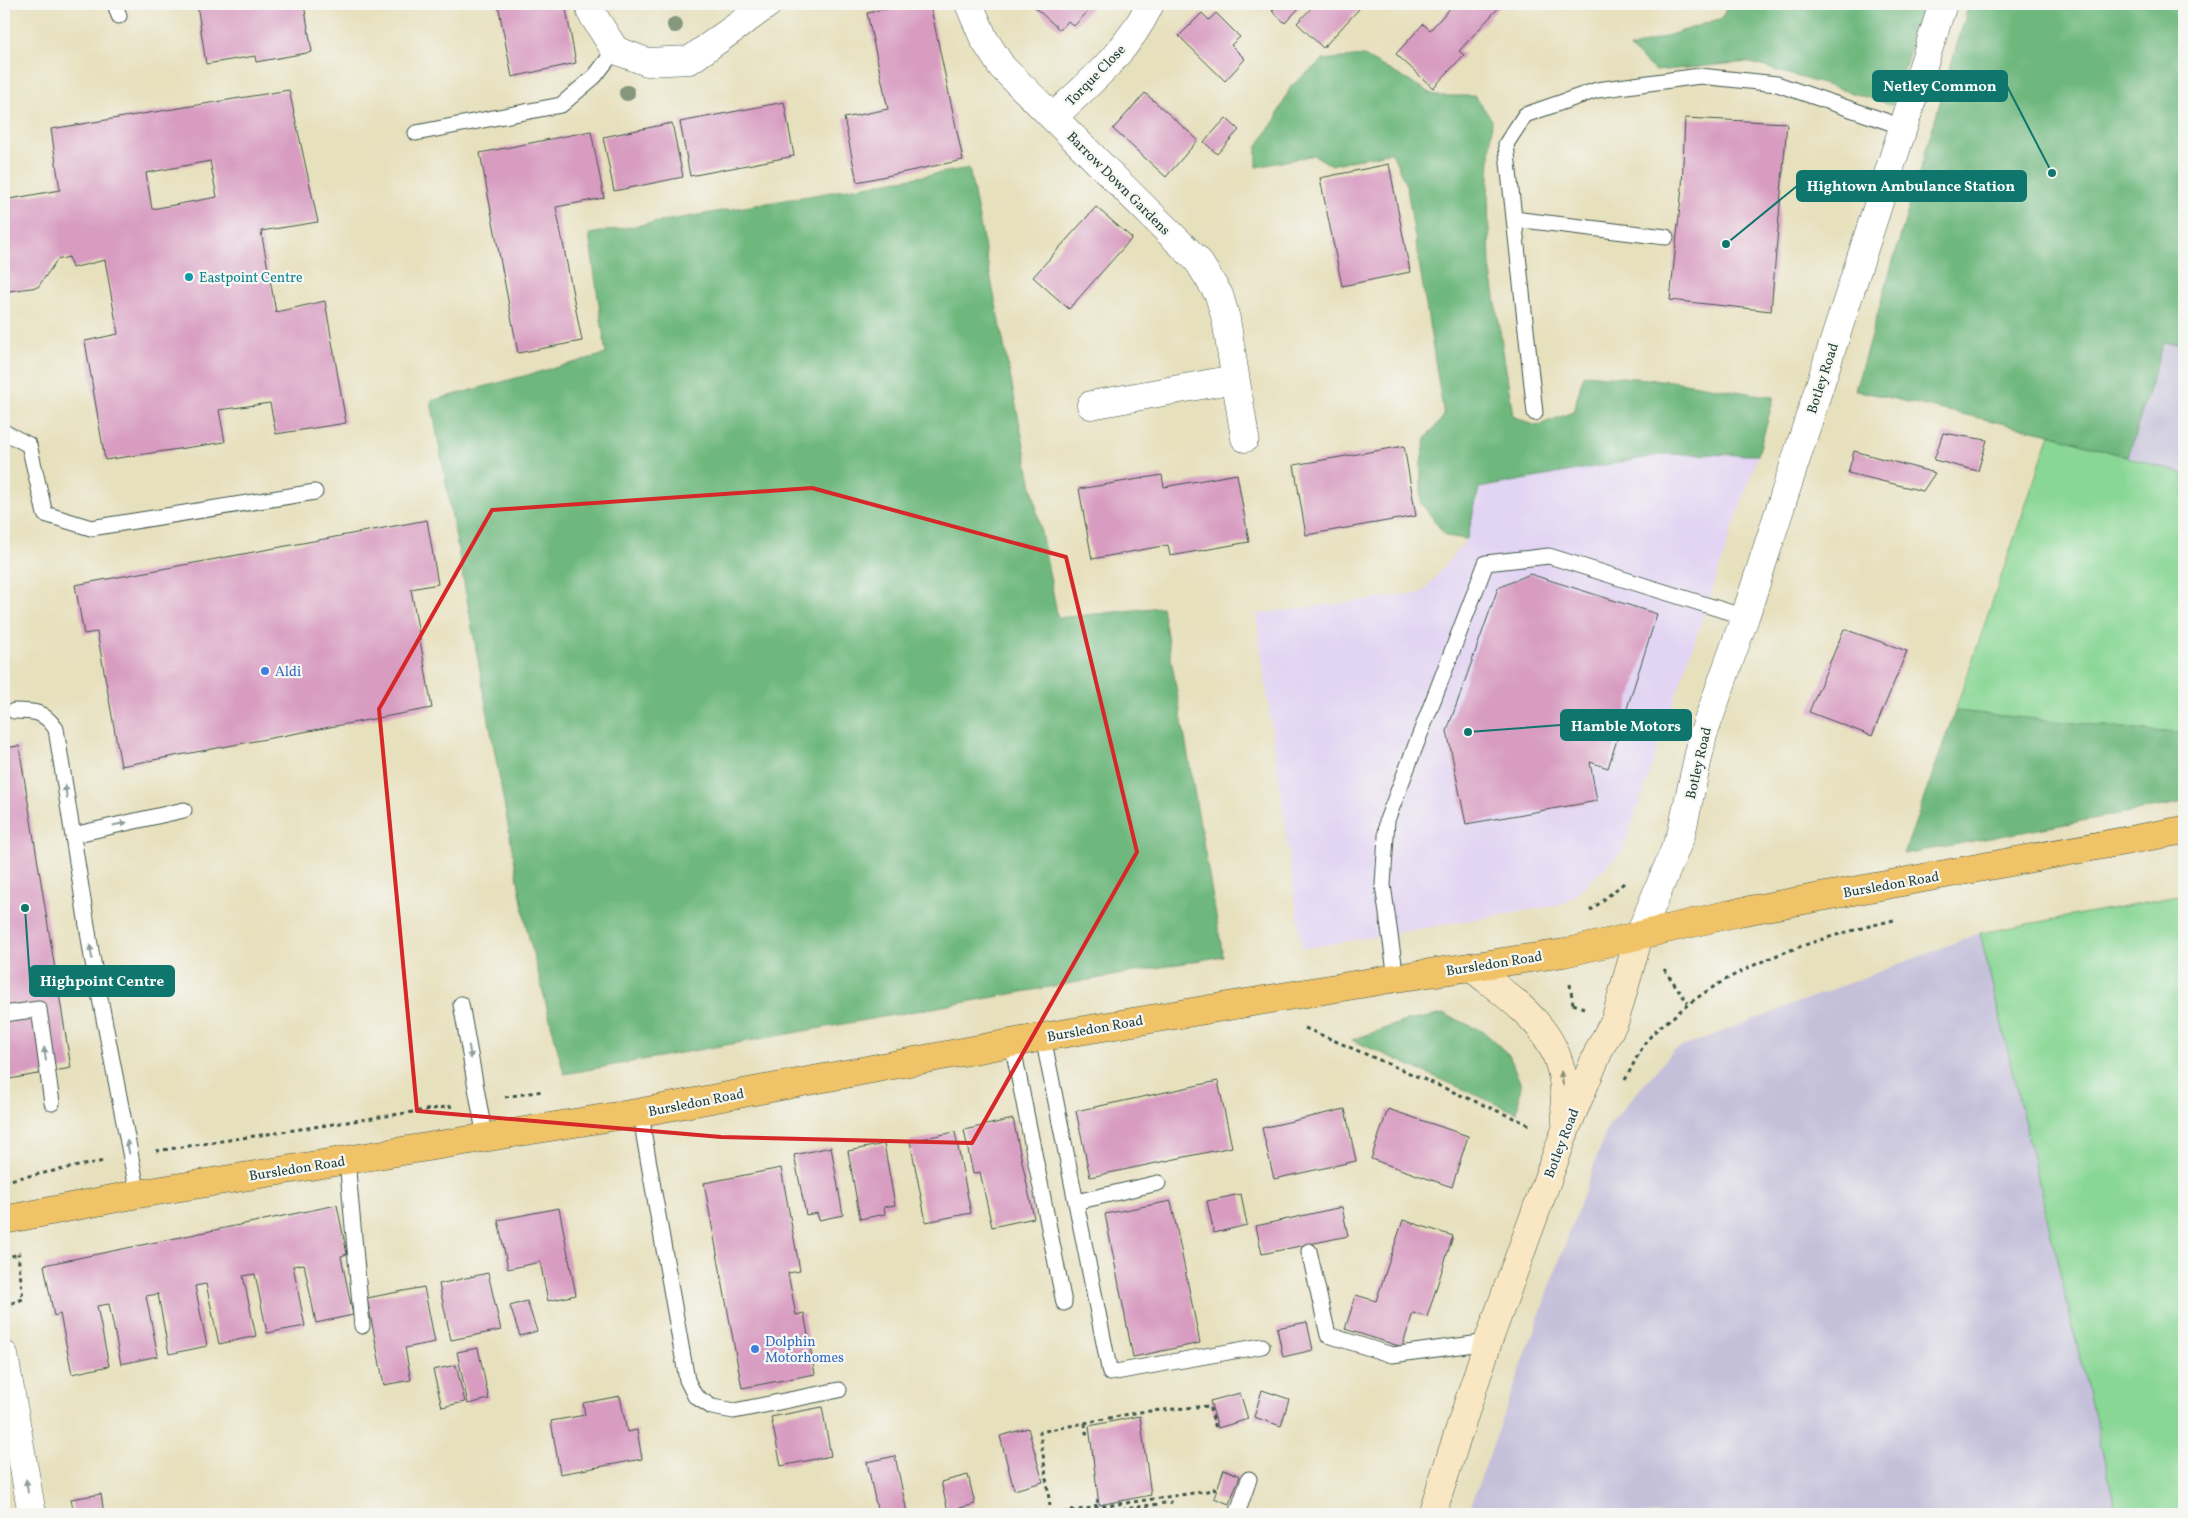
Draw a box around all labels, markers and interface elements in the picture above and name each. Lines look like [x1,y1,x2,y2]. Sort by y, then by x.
street label: Torque Close [1062,41,1131,111]
callout: Netley Common [1873,71,2007,101]
text: Netley Common [1883,77,1997,98]
street label: Barrow Down Gardens [1062,128,1174,240]
callout: Hightown Ambulance Station [1797,171,2026,201]
text: Hightown Ambulance Station [1807,177,2015,198]
place label: Eastpoint Centre [199,269,303,288]
marker: Eastpoint Centre [183,271,195,283]
street label: Botley Road [1803,341,1844,416]
place label: Aldi [275,663,301,682]
marker: Aldi [259,665,271,677]
callout: Hamble Motors [1561,710,1691,740]
text: Hamble Motors [1571,717,1681,738]
street label: Botley Road [1682,725,1717,801]
one-way arrow [62,784,70,800]
one-way arrow [113,820,128,828]
street label: Bursledon Road [1842,868,1941,903]
one-way arrow [87,944,95,960]
street label: Bursledon Road [1445,947,1544,981]
callout: Highpoint Centre [30,966,174,996]
text: Highpoint Centre [40,972,164,993]
street label: Bursledon Road [1046,1012,1145,1047]
one-way arrow [466,1045,474,1061]
one-way arrow [41,1046,49,1062]
one-way arrow [1558,1069,1566,1085]
street label: Bursledon Road [647,1085,746,1122]
street label: Botley Road [1540,1106,1584,1181]
one-way arrow [123,1138,131,1154]
street label: Bursledon Road [248,1152,347,1186]
place label: Dolphin Motorhomes [765,1333,844,1368]
marker: Dolphin Motorhomes [749,1343,761,1355]
one-way arrow [23,1478,31,1494]

